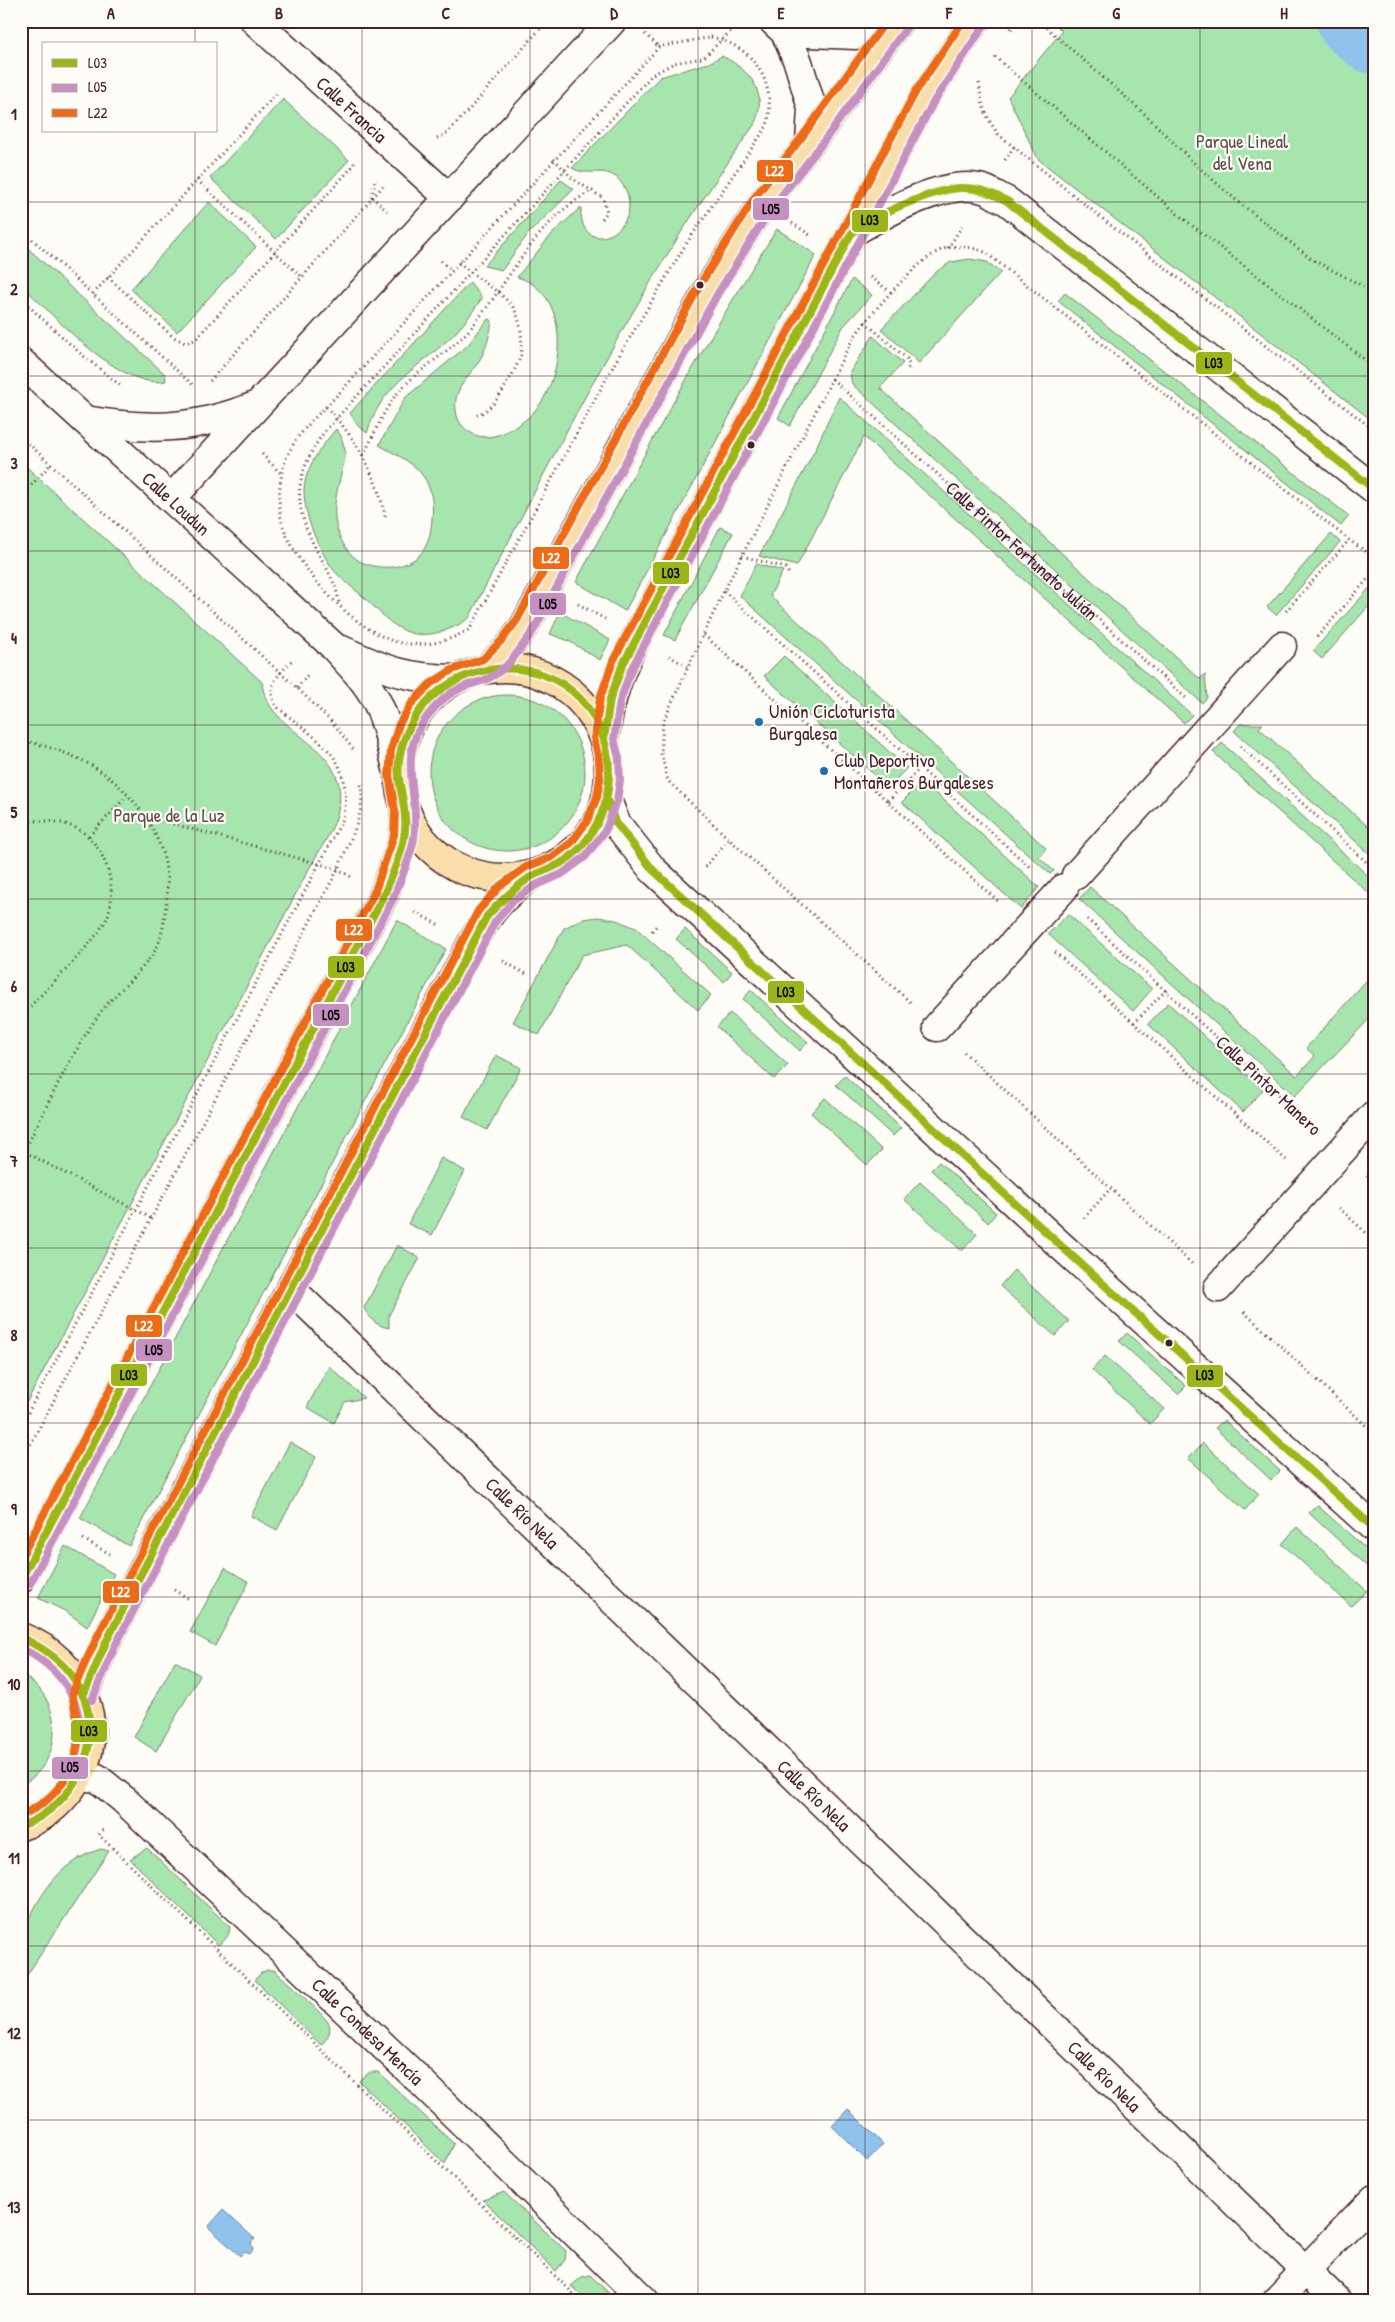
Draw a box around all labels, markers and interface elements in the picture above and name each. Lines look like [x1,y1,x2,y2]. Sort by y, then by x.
text: A [107,2,115,24]
text: B [275,2,283,24]
text: C [442,2,451,24]
text: D [610,2,618,24]
text: E [777,2,785,24]
text: F [945,2,953,24]
text: G [1112,2,1120,24]
text: H [1280,2,1288,24]
legend [42,42,218,132]
text: L03 [88,52,107,73]
street label: Calle Francia [311,70,393,149]
text: L05 [88,76,107,97]
text: L22 [88,102,108,123]
text: 1 [11,103,17,125]
park label: Parque Lineal del Vena [1196,128,1289,176]
line badge: L22 [756,159,794,183]
text: L22 [766,161,785,180]
line badge: L05 [752,197,790,221]
text: L05 [762,199,780,218]
line badge: L03 [851,209,889,233]
text: L03 [861,210,880,229]
text: 2 [10,278,18,300]
unlabelled marker [695,280,705,290]
line badge: L03 [1195,351,1233,375]
text: L03 [1205,353,1224,372]
unlabelled marker [746,440,756,450]
text: 3 [10,452,18,474]
street label: Calle Loudun [137,465,216,541]
street label: Calle Pintor Fortunato Julián [940,475,1104,626]
line badge: L22 [532,546,570,570]
text: L22 [542,548,561,567]
line badge: L03 [652,561,690,585]
text: L03 [662,563,681,582]
line badge: L05 [529,592,567,616]
text: L05 [539,594,557,613]
text: 4 [11,627,17,649]
place label: Unión Cicloturista Burgalesa [769,698,895,746]
marker: Unión Cicloturista Burgalesa [753,716,765,728]
place label: Club Deportivo Montañeros Burgaleses [834,747,994,795]
marker: Club Deportivo Montañeros Burgaleses [818,765,830,777]
text: 5 [11,801,18,823]
park label: Parque de la Luz [113,802,225,828]
line badge: L22 [335,918,373,942]
text: L22 [345,920,364,939]
line badge: L03 [327,955,365,979]
text: L03 [337,957,356,976]
text: 6 [11,975,18,997]
line badge: L03 [767,980,805,1004]
text: L03 [777,982,796,1001]
line badge: L05 [312,1003,350,1027]
text: L05 [322,1005,340,1024]
street label: Calle Pintor Manero [1211,1029,1328,1141]
text: 7 [9,1150,18,1172]
line badge: L22 [125,1314,163,1338]
text: L22 [135,1316,154,1335]
text: 8 [11,1324,18,1346]
line badge: L05 [135,1338,173,1362]
unlabelled marker [1164,1338,1174,1348]
text: L05 [145,1340,163,1359]
line badge: L03 [110,1363,148,1387]
line badge: L03 [1186,1364,1224,1388]
text: L03 [120,1365,139,1384]
text: L03 [1196,1365,1215,1384]
street label: Calle Río Nela [480,1471,565,1555]
text: 9 [11,1498,17,1520]
line badge: L22 [102,1580,140,1604]
text: L22 [112,1582,131,1601]
text: 10 [8,1673,20,1695]
line badge: L03 [70,1719,108,1743]
text: L03 [80,1721,99,1740]
street label: Calle Río Nela [772,1753,857,1837]
line badge: L05 [51,1756,89,1780]
text: L05 [61,1757,79,1776]
text: 11 [8,1847,20,1869]
street label: Calle Condesa Mencía [306,1972,430,2091]
text: 12 [7,2022,21,2044]
street label: Calle Río Nela [1062,2034,1147,2118]
text: 13 [8,2196,20,2218]

